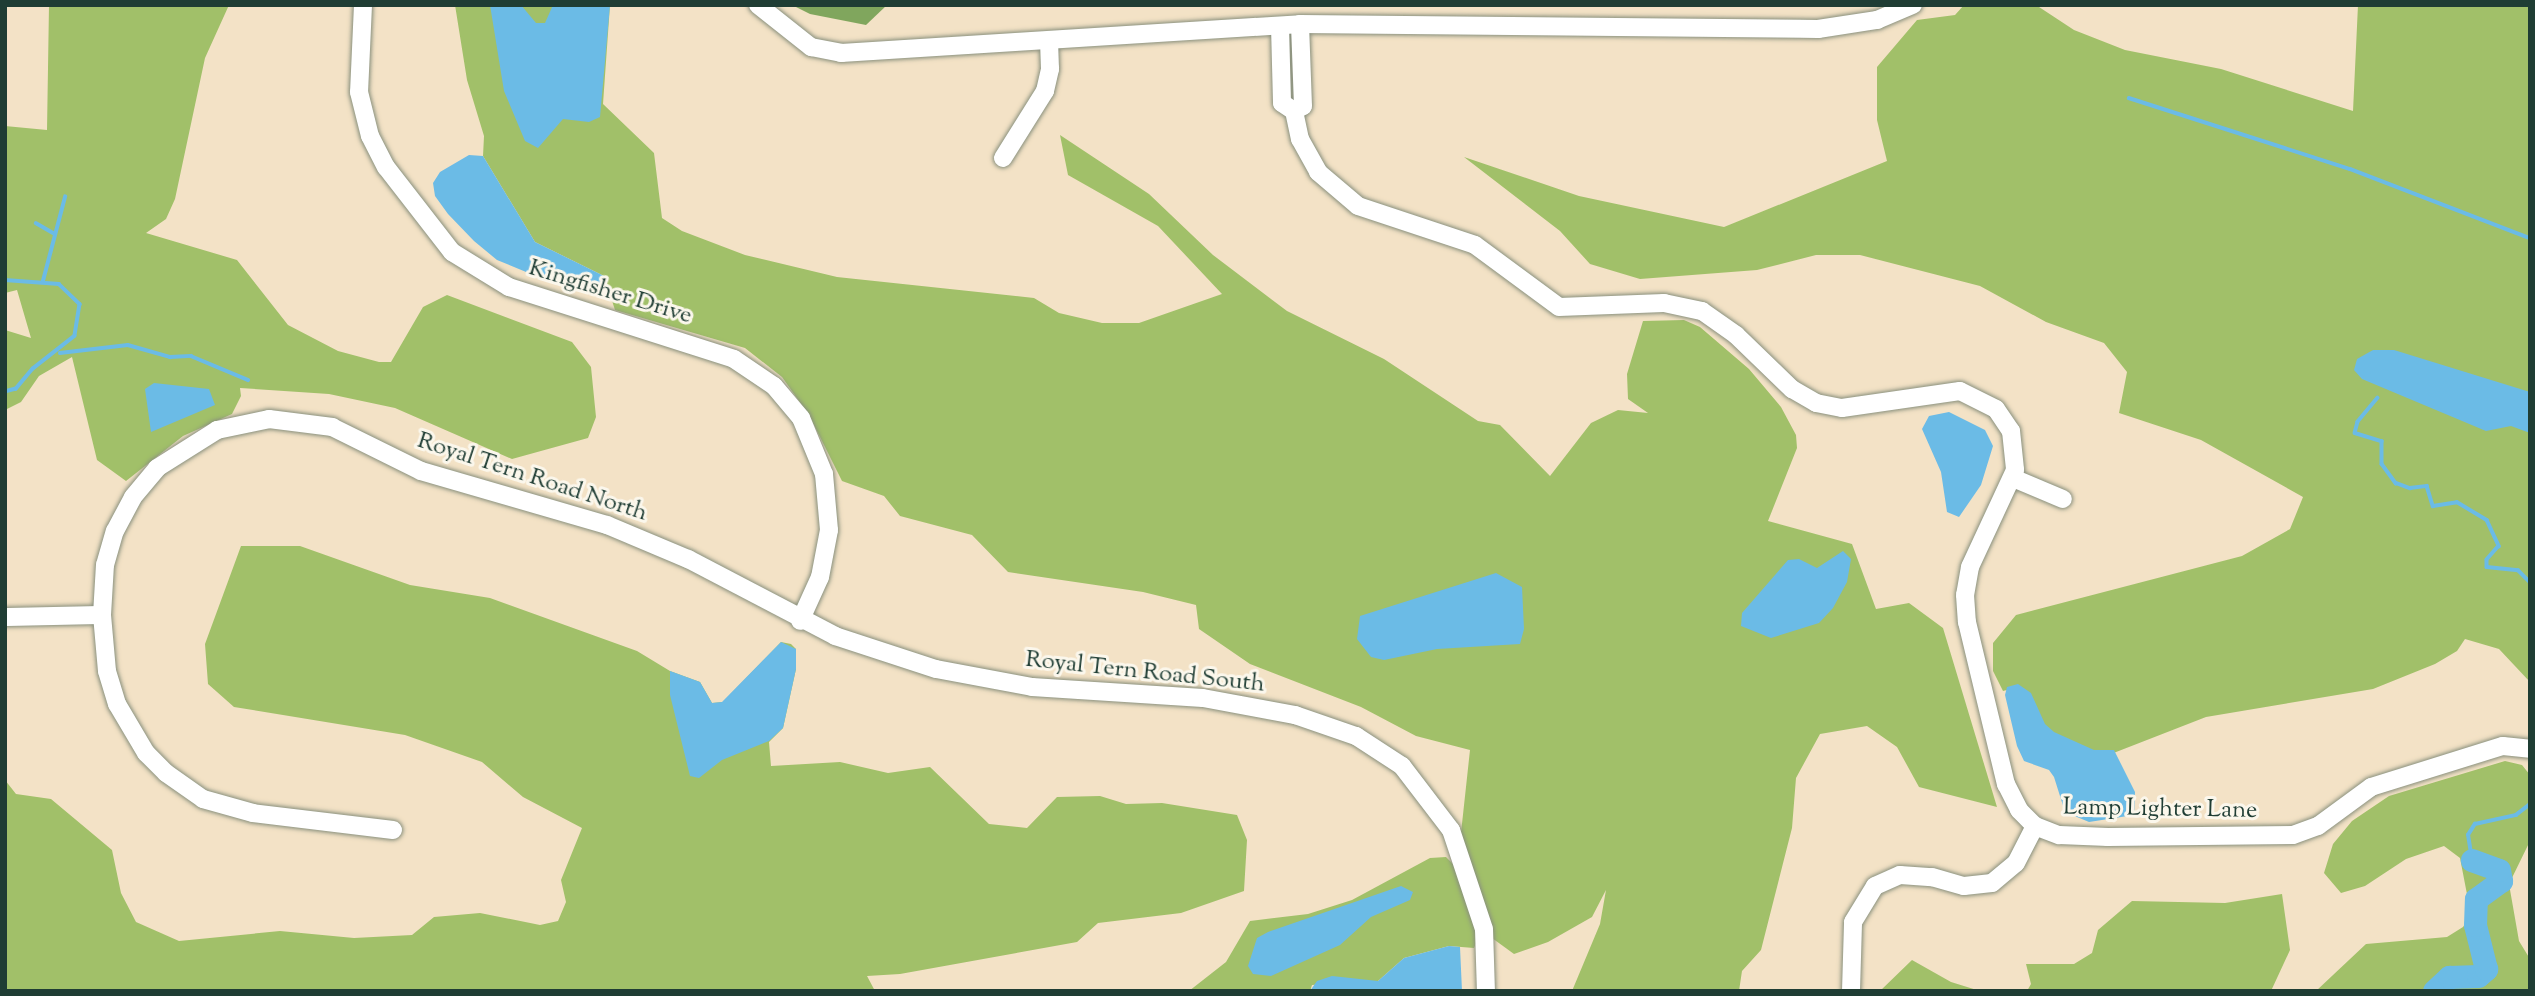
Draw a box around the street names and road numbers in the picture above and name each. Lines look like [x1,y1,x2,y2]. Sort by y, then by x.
street label: Kingfisher Drive [525,254,695,332]
street label: Royal Tern Road North [413,427,651,529]
street label: Royal Tern Road South [1024,646,1266,700]
street label: Lamp Lighter Lane [2063,794,2257,826]

